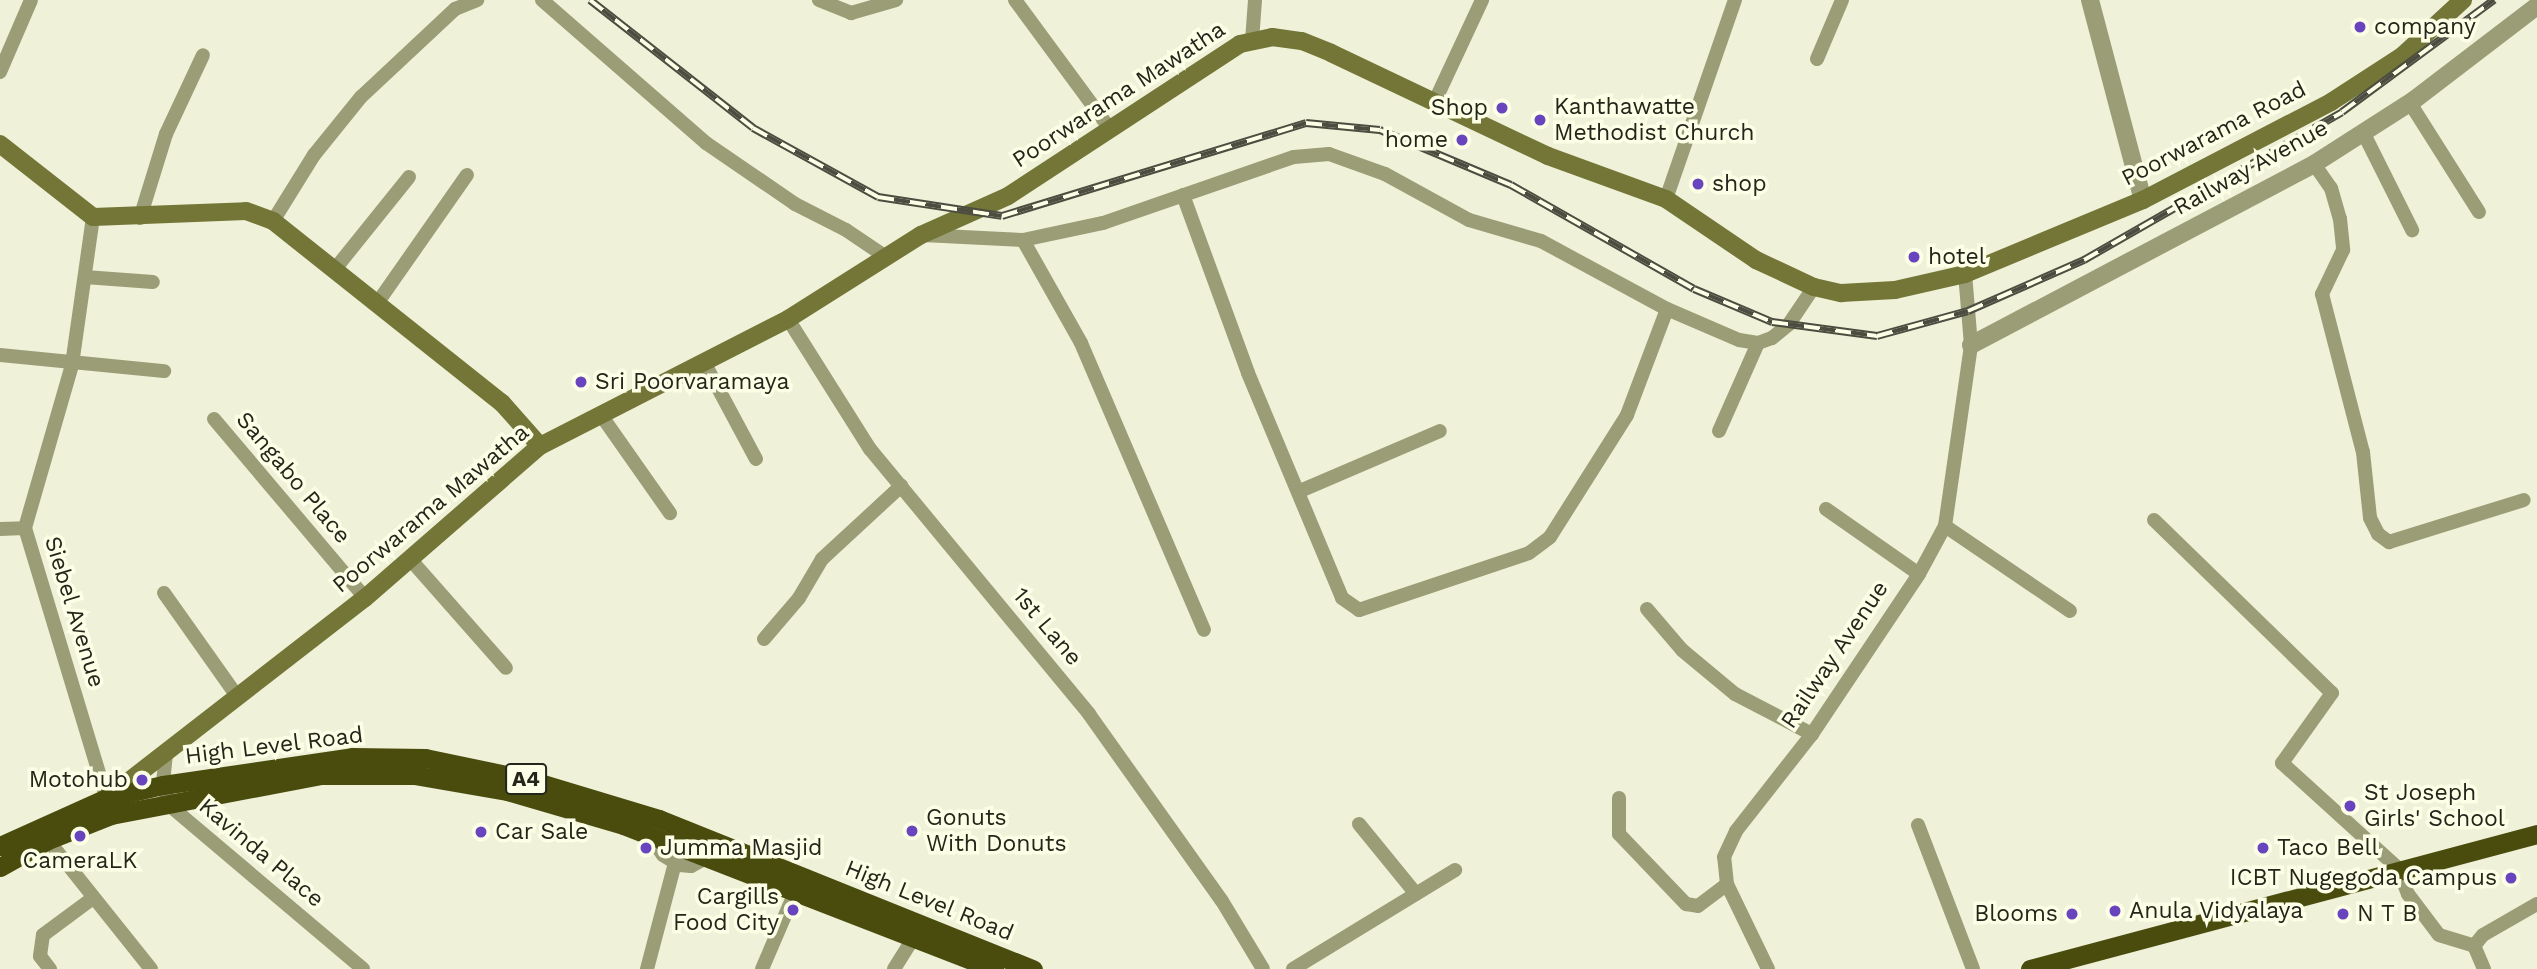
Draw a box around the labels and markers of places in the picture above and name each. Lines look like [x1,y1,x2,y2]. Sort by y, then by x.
place label: company [2374,13,2476,41]
marker: company [2352,19,2368,35]
place label: Kanthawatte Methodist Church [1554,93,1755,147]
place label: Shop [1431,94,1488,122]
marker: Shop [1494,100,1510,116]
marker: Kanthawatte Methodist Church [1532,112,1548,128]
place label: home [1385,126,1448,154]
marker: home [1454,132,1470,148]
place label: shop [1712,170,1767,198]
marker: shop [1690,176,1706,192]
place label: hotel [1928,243,1986,271]
marker: hotel [1906,249,1922,265]
place label: Sri Poorvaramaya [595,368,789,396]
marker: Sri Poorvaramaya [573,374,589,390]
place label: Motohub [29,766,128,794]
marker: Motohub [134,772,150,788]
place label: St Joseph Girls' School [2364,779,2505,833]
marker: St Joseph Girls' School [2342,798,2358,814]
place label: Gonuts With Donuts [926,804,1067,858]
place label: Car Sale [495,818,589,846]
marker: Gonuts With Donuts [904,823,920,839]
marker: Car Sale [473,824,489,840]
marker: CameraLK [72,828,88,844]
place label: Jumma Masjid [660,834,823,862]
place label: Taco Bell [2277,834,2378,862]
marker: Jumma Masjid [638,840,654,856]
marker: Taco Bell [2255,840,2271,856]
place label: CameraLK [23,847,137,875]
place label: ICBT Nugegoda Campus [2229,864,2497,892]
marker: ICBT Nugegoda Campus [2503,870,2519,886]
place label: Cargills Food City [673,883,779,937]
place label: Anula Vidyalaya [2129,897,2305,925]
place label: Blooms [1974,900,2058,928]
place label: N T B [2357,900,2418,928]
marker: Cargills Food City [785,902,801,918]
marker: Anula Vidyalaya [2107,903,2123,919]
marker: Blooms [2064,906,2080,922]
marker: N T B [2335,906,2351,922]

